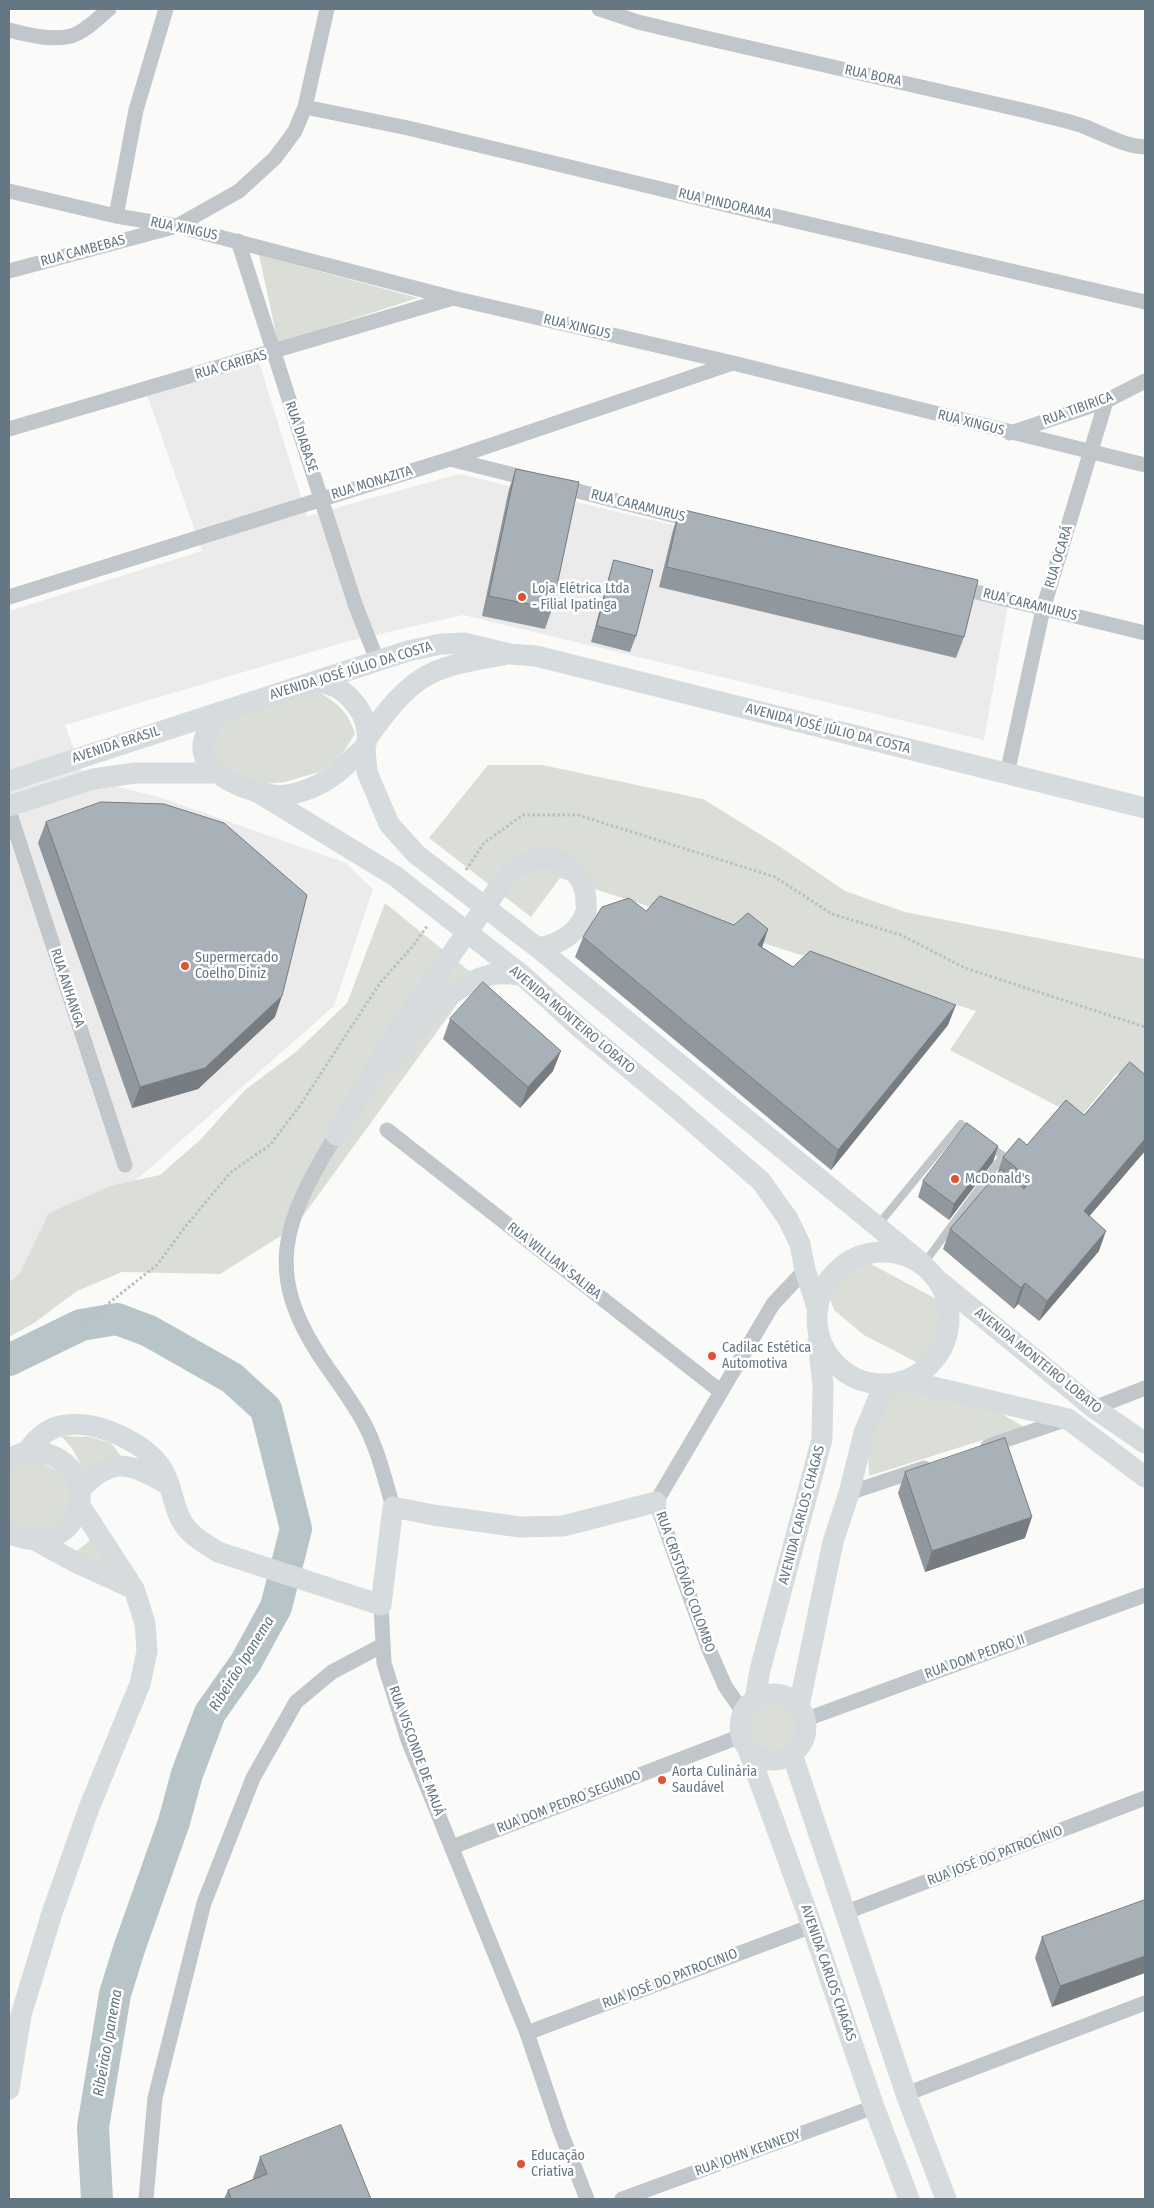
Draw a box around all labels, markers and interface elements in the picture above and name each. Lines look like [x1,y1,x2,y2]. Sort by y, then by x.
street label: RUA BORA [843,62,903,90]
street label: RUA PINDORAMA [677,185,773,223]
street label: RUA XINGUS [149,214,219,244]
street label: RUA CAMBEBAS [39,232,127,270]
street label: RUA XINGUS [542,311,612,343]
street label: RUA CARIBAS [193,347,269,383]
street label: RUA TIBIRICA [1041,389,1115,429]
street label: RUA DIABASE [281,399,321,475]
street label: RUA XINGUS [936,407,1006,439]
street label: RUA MONAZITA [329,463,415,503]
street label: RUA CARAMURUS [589,486,687,526]
street label: RUA OCARÁ [1042,524,1076,590]
place label: Loja Elétrica Ltda - Filial Ipatinga [532,581,630,614]
street label: RUA CARAMURUS [981,585,1079,625]
marker: Loja Elétrica Ltda - Filial Ipatinga [516,591,528,603]
street label: AVENIDA JOSÉ JÚLIO DA COSTA [268,638,434,704]
street label: AVENIDA JOSÉ JÚLIO DA COSTA [744,700,912,758]
street label: AVENIDA BRASIL [70,723,162,767]
street label: RUA ANHANGA [46,946,88,1030]
place label: Supermercado Coelho Diniz [195,950,278,982]
marker: Supermercado Coelho Diniz [179,960,191,972]
street label: AVENIDA MONTEIRO LOBATO [506,963,638,1077]
place label: McDonald's [965,1171,1030,1187]
marker: McDonald's [949,1173,961,1185]
street label: RUA WILLIAN SALIBA [504,1219,604,1303]
street label: AVENIDA MONTEIRO LOBATO [971,1305,1105,1417]
place label: Cadilac Estética Automotiva [722,1340,811,1372]
marker: Cadilac Estética Automotiva [706,1350,718,1362]
street label: AVENIDA CARLOS CHAGAS [775,1444,829,1586]
street label: RUA CRISTÓVÃO COLOMBO [652,1509,718,1655]
water label: Ribeirão Ipanema [206,1613,278,1715]
street label: RUA DOM PEDRO II [923,1631,1027,1683]
street label: RUA VISCONDE DE MAUÁ [385,1684,447,1818]
place label: Aorta Culinária Saudável [672,1764,757,1796]
street label: RUA DOM PEDRO SEGUNDO [495,1767,643,1837]
marker: Aorta Culinária Saudável [656,1774,668,1786]
street label: RUA JOSÉ DO PATROCÍNIO [925,1822,1065,1890]
street label: AVENIDA CARLOS CHAGAS [797,1902,859,2044]
street label: RUA JOSÉ DO PATROCINIO [600,1945,740,2013]
water label: Ribeirão Ipanema [90,1988,126,2098]
street label: RUA JOHN KENNEDY [693,2126,803,2180]
place label: Educação Criativa [531,2148,585,2180]
marker: Educação Criativa [515,2158,527,2170]

